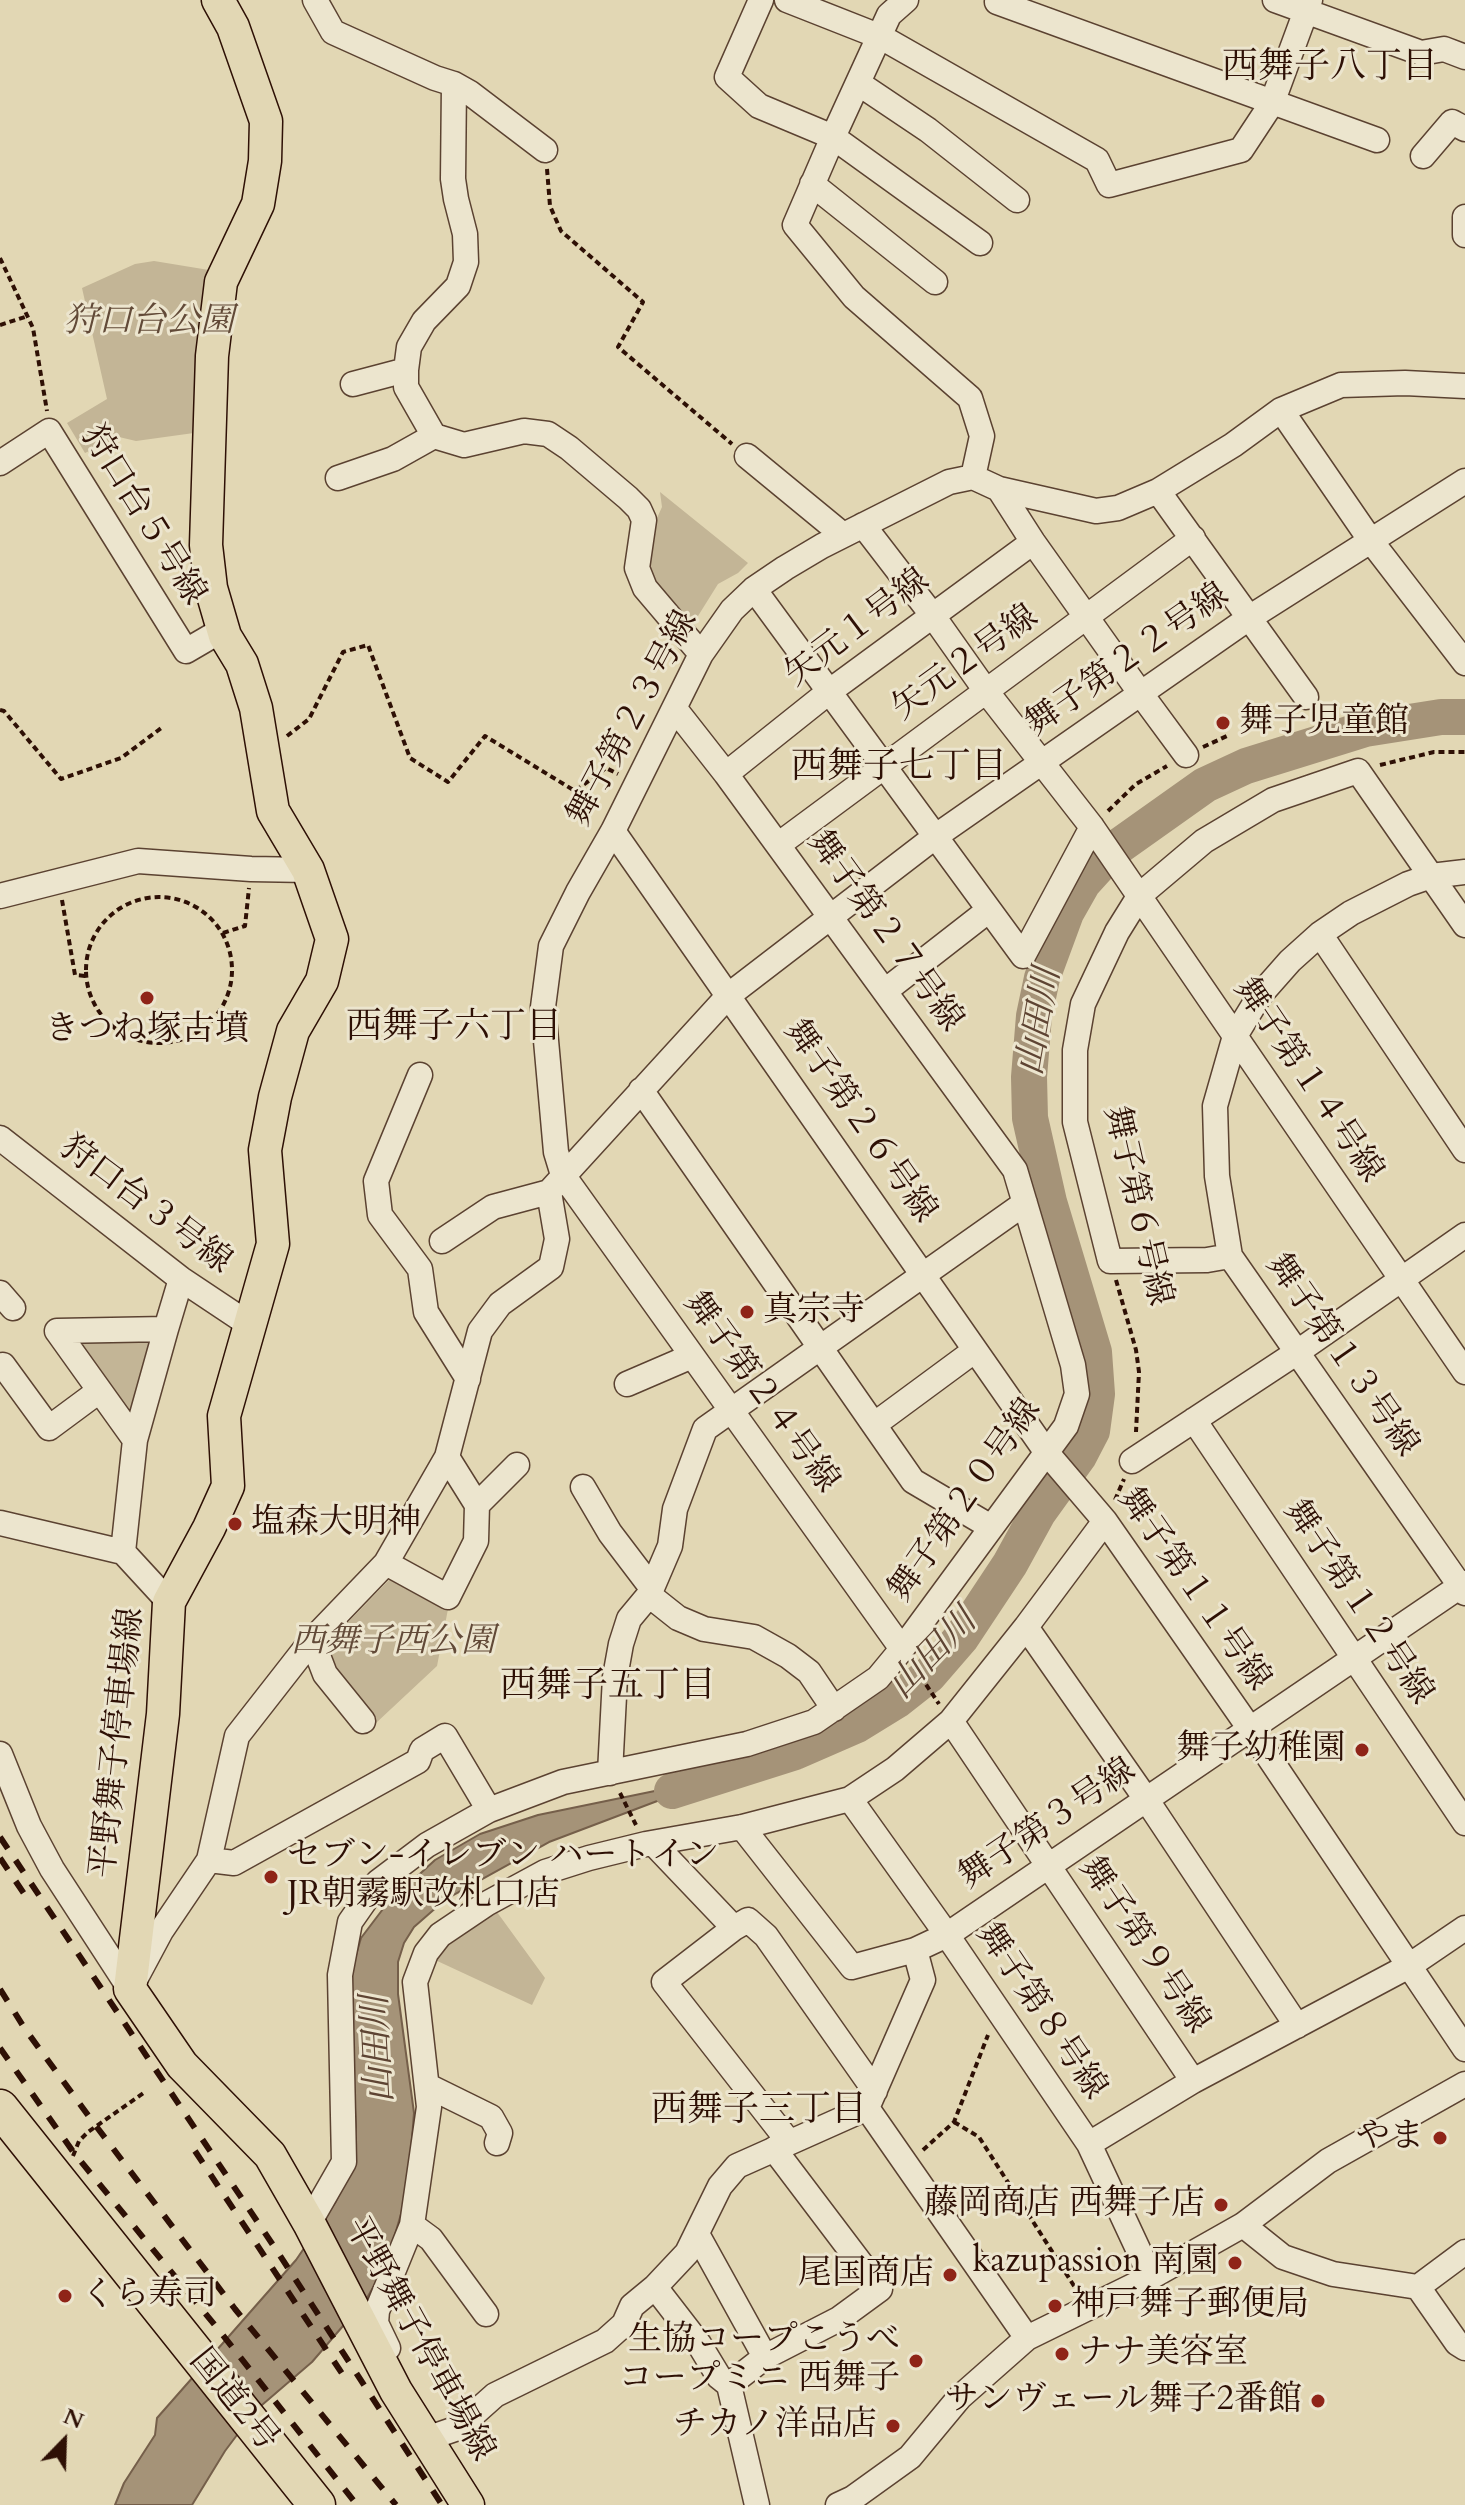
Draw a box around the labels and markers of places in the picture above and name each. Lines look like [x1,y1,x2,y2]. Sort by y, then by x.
place label: 舞子児童館 [1239,703,1409,743]
marker: 舞子児童館 [1214,714,1232,732]
marker: きつね塚古墳 [138,989,156,1007]
place label: きつね塚古墳 [45,1011,249,1051]
place label: 真宗寺 [763,1292,865,1332]
marker: 真宗寺 [738,1303,756,1321]
place label: 塩森大明神 [251,1504,421,1544]
marker: 塩森大明神 [226,1515,244,1533]
place label: 舞子幼稚園 [1176,1730,1346,1770]
marker: 舞子幼稚園 [1353,1741,1371,1759]
place label: セブン-イレブン ハートイン JR朝霧駅改札口店 [287,1837,719,1916]
marker: セブン-イレブン ハートイン JR朝霧駅改札口店 [262,1868,280,1886]
place label: やま [1356,2118,1424,2158]
marker: やま [1431,2129,1449,2147]
place label: 藤岡商店 西舞子店 [924,2185,1205,2225]
marker: 藤岡商店 西舞子店 [1212,2196,1230,2214]
place label: kazupassion 南園 [972,2243,1219,2283]
marker: kazupassion 南園 [1226,2254,1244,2272]
place label: 尾国商店 [798,2255,934,2295]
marker: 尾国商店 [941,2266,959,2284]
place label: くら寿司 [81,2276,217,2316]
place label: 神戸舞子郵便局 [1071,2286,1309,2326]
marker: くら寿司 [56,2287,74,2305]
marker: 神戸舞子郵便局 [1046,2297,1064,2315]
place label: 生協コープこうべ コープミニ 西舞子 [619,2321,900,2400]
place label: ナナ美容室 [1078,2334,1248,2374]
marker: ナナ美容室 [1053,2345,1071,2363]
marker: 生協コープこうべ コープミニ 西舞子 [907,2352,925,2370]
place label: サンヴェール舞子2番館 [945,2381,1302,2421]
marker: サンヴェール舞子2番館 [1309,2392,1327,2410]
place label: チカノ洋品店 [673,2406,877,2446]
marker: チカノ洋品店 [884,2417,902,2435]

